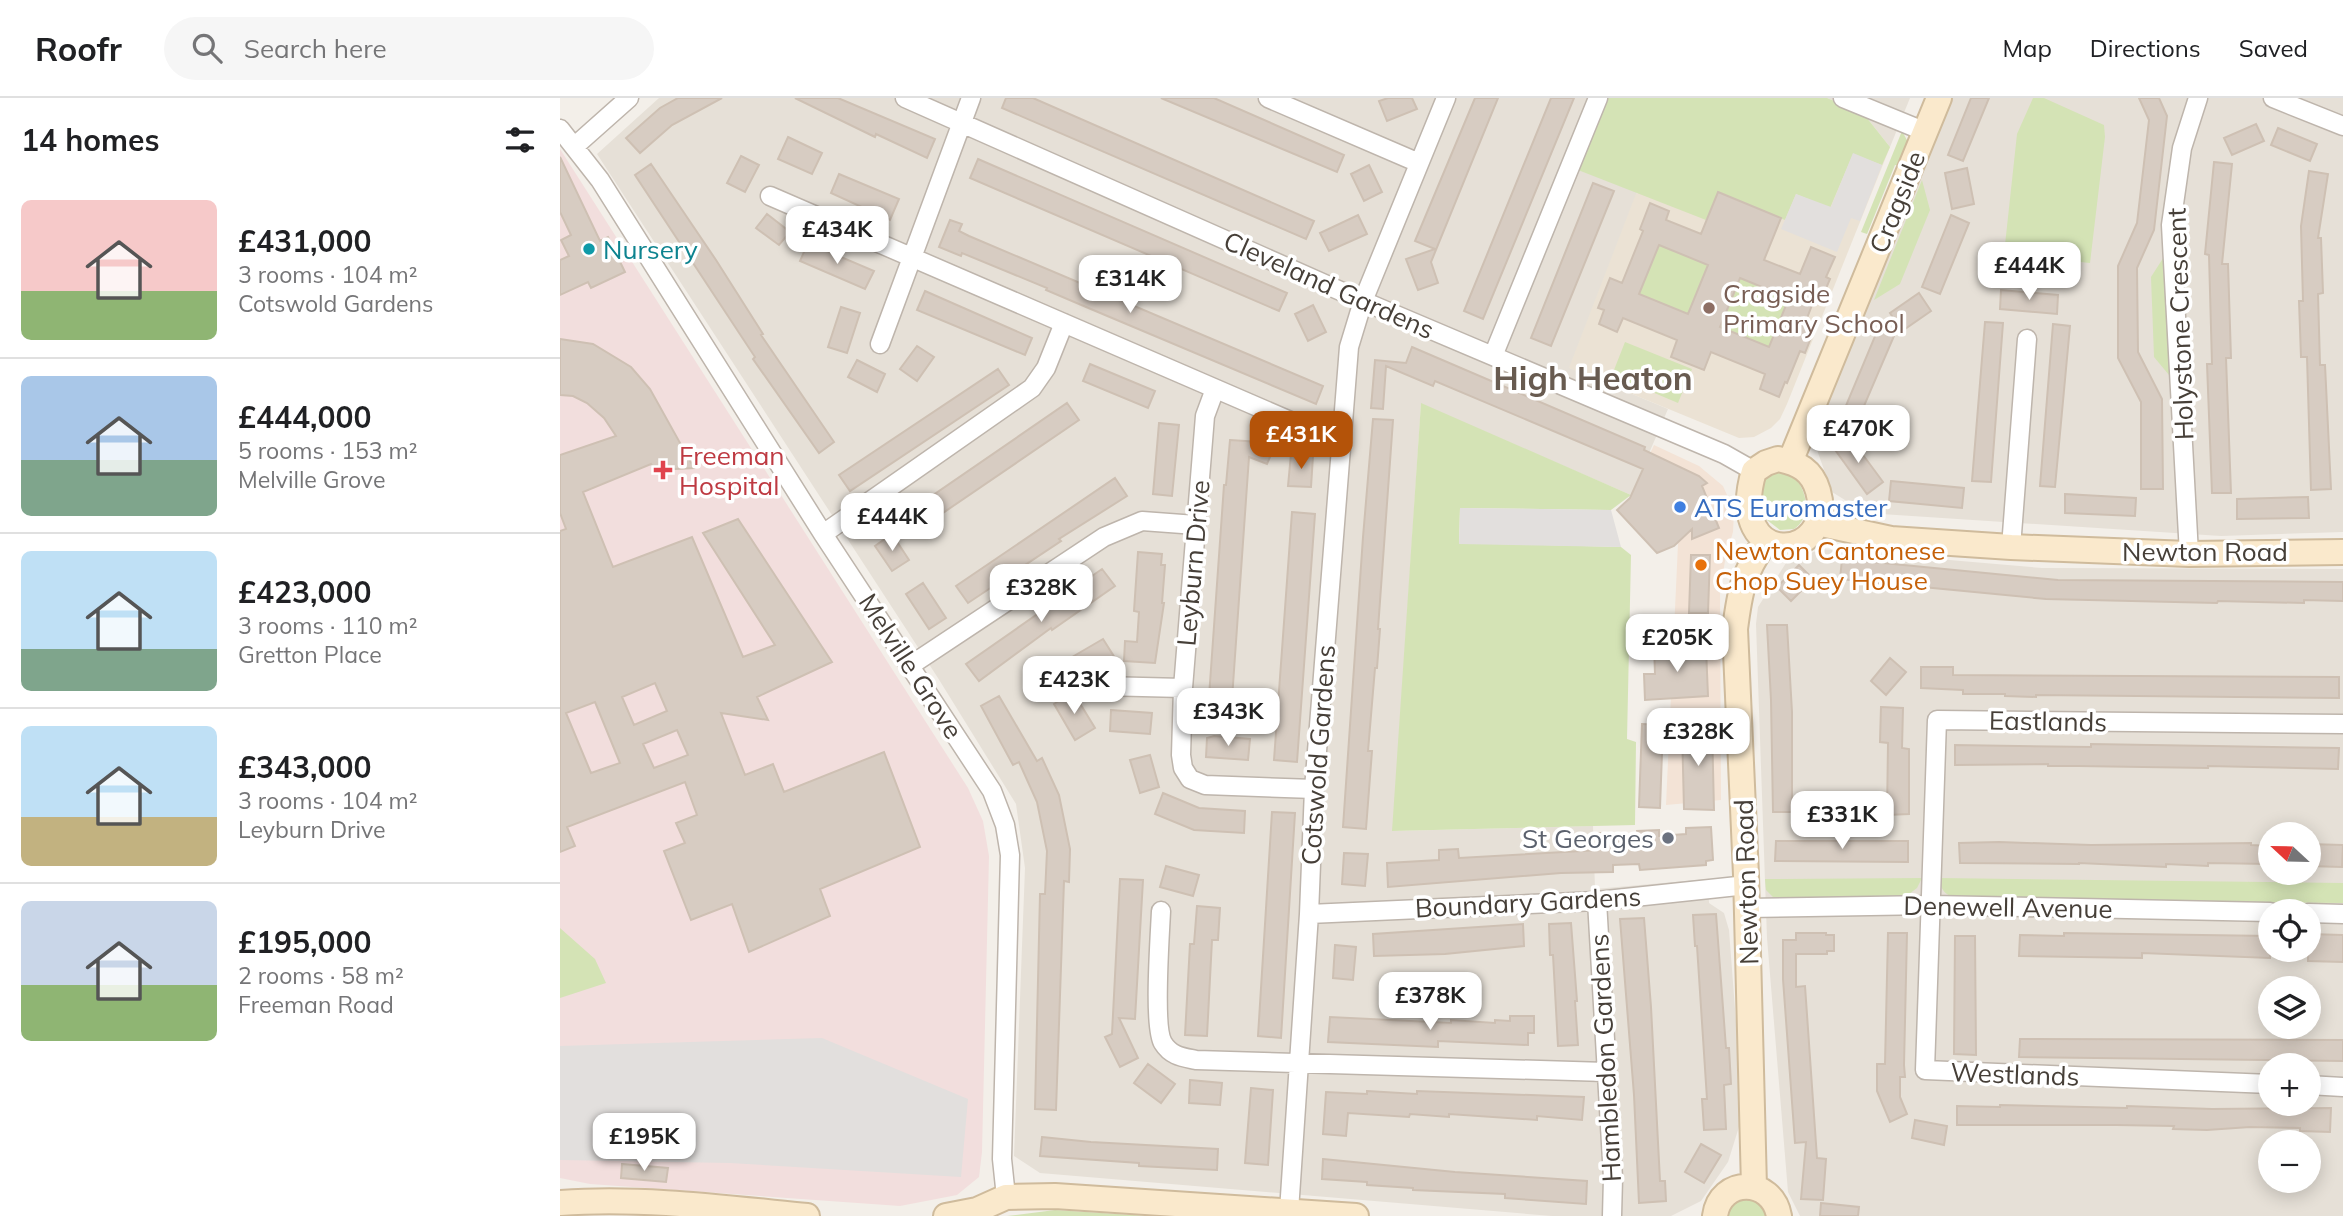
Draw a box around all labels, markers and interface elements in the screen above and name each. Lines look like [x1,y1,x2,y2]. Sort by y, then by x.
search box [164,17,654,80]
text: Roofr [35,28,122,69]
icon: search [188,29,226,67]
text: Search here [244,32,387,65]
text: Map [2002,33,2052,63]
text: Directions [2090,33,2201,63]
text: Saved [2239,33,2308,63]
text: 14 homes [21,121,160,159]
icon: filters [501,121,539,159]
street label: Cragside [1862,146,1932,258]
pin: £434K [788,206,886,266]
street label: Holystone Crescent [2159,207,2201,441]
text: £434K [802,214,872,243]
text: £431,000 [238,222,371,260]
street label: Cleveland Gardens [1219,224,1439,346]
icon: home [77,228,161,312]
place label: Nursery [603,233,698,266]
marker: Nursery [581,241,597,257]
pin: £444K [1980,242,2078,302]
text: £444K [1994,250,2064,279]
pin: £314K [1081,256,1179,315]
text: 3 rooms · 104 m² [238,260,418,289]
text: £314K [1095,263,1165,292]
place label: Cragside Primary School [1723,277,1905,340]
text: Cotswold Gardens [238,289,433,318]
marker: Cragside Primary School [1701,300,1717,316]
district label: High Heaton [1493,357,1693,398]
text: £444,000 [238,398,371,436]
icon: home [77,404,161,488]
pin: £470K [1809,406,1907,465]
pin: £431K [1252,412,1350,471]
text: £470K [1823,413,1893,442]
text: £431K [1266,419,1336,448]
text: 5 rooms · 153 m² [238,436,418,465]
place label: Freeman Hospital [679,439,785,502]
marker: Freeman Hospital [653,460,673,480]
text: Melville Grove [238,465,385,494]
street label: Leyburn Drive [1169,479,1217,647]
place label: ATS Euromaster [1694,491,1888,524]
pin: £444K [843,494,941,553]
marker: ATS Euromaster [1672,499,1688,515]
text: £444K [857,501,927,530]
place label: Newton Cantonese Chop Suey House [1715,534,1946,597]
street label: Newton Road [2122,535,2288,568]
marker: Newton Cantonese Chop Suey House [1693,557,1709,573]
pin: £328K [992,564,1090,624]
text: £328K [1006,572,1076,601]
text: £423,000 [238,573,371,611]
icon: home [77,579,161,663]
street label: Melville Grove [852,587,970,745]
text: 3 rooms · 110 m² [238,611,418,640]
pin: £205K [1628,614,1726,674]
text: £205K [1642,622,1712,651]
text: Gretton Place [238,640,382,669]
street label: Cotswold Gardens [1294,644,1342,866]
pin: £423K [1025,656,1123,716]
text: £423K [1039,664,1109,693]
pin: £343K [1179,688,1277,748]
text: £343K [1193,696,1263,725]
street label: Eastlands [1989,703,2107,739]
pin: £328K [1649,708,1747,768]
text: £328K [1663,716,1733,745]
text: £343,000 [238,748,371,786]
icon: home [77,754,161,838]
text: 3 rooms · 104 m² [238,786,418,815]
pin: £331K [1793,792,1891,851]
street label: Newton Road [1727,799,1765,965]
text: £331K [1807,799,1877,828]
text: Leyburn Drive [238,815,385,844]
place label: St Georges [1522,822,1654,855]
north arrow [2258,822,2320,886]
map controls [2258,822,2321,1193]
marker: St Georges [1660,830,1676,846]
street label: Boundary Gardens [1414,880,1642,924]
street label: Denewell Avenue [1903,889,2113,925]
button: locate [2258,899,2321,962]
text: £195,000 [238,923,371,961]
icon: home [77,929,161,1013]
street label: Hambledon Gardens [1582,933,1628,1183]
text: 2 rooms · 58 m² [238,961,404,990]
pin: £378K [1381,972,1479,1032]
button: layers [2258,976,2321,1039]
text: £378K [1395,980,1465,1009]
text: Freeman Road [238,990,394,1019]
button: + [2258,1053,2321,1116]
street label: Westlands [1950,1055,2080,1093]
pin: £195K [595,1114,693,1173]
text: £195K [609,1121,679,1150]
button: − [2258,1130,2321,1193]

